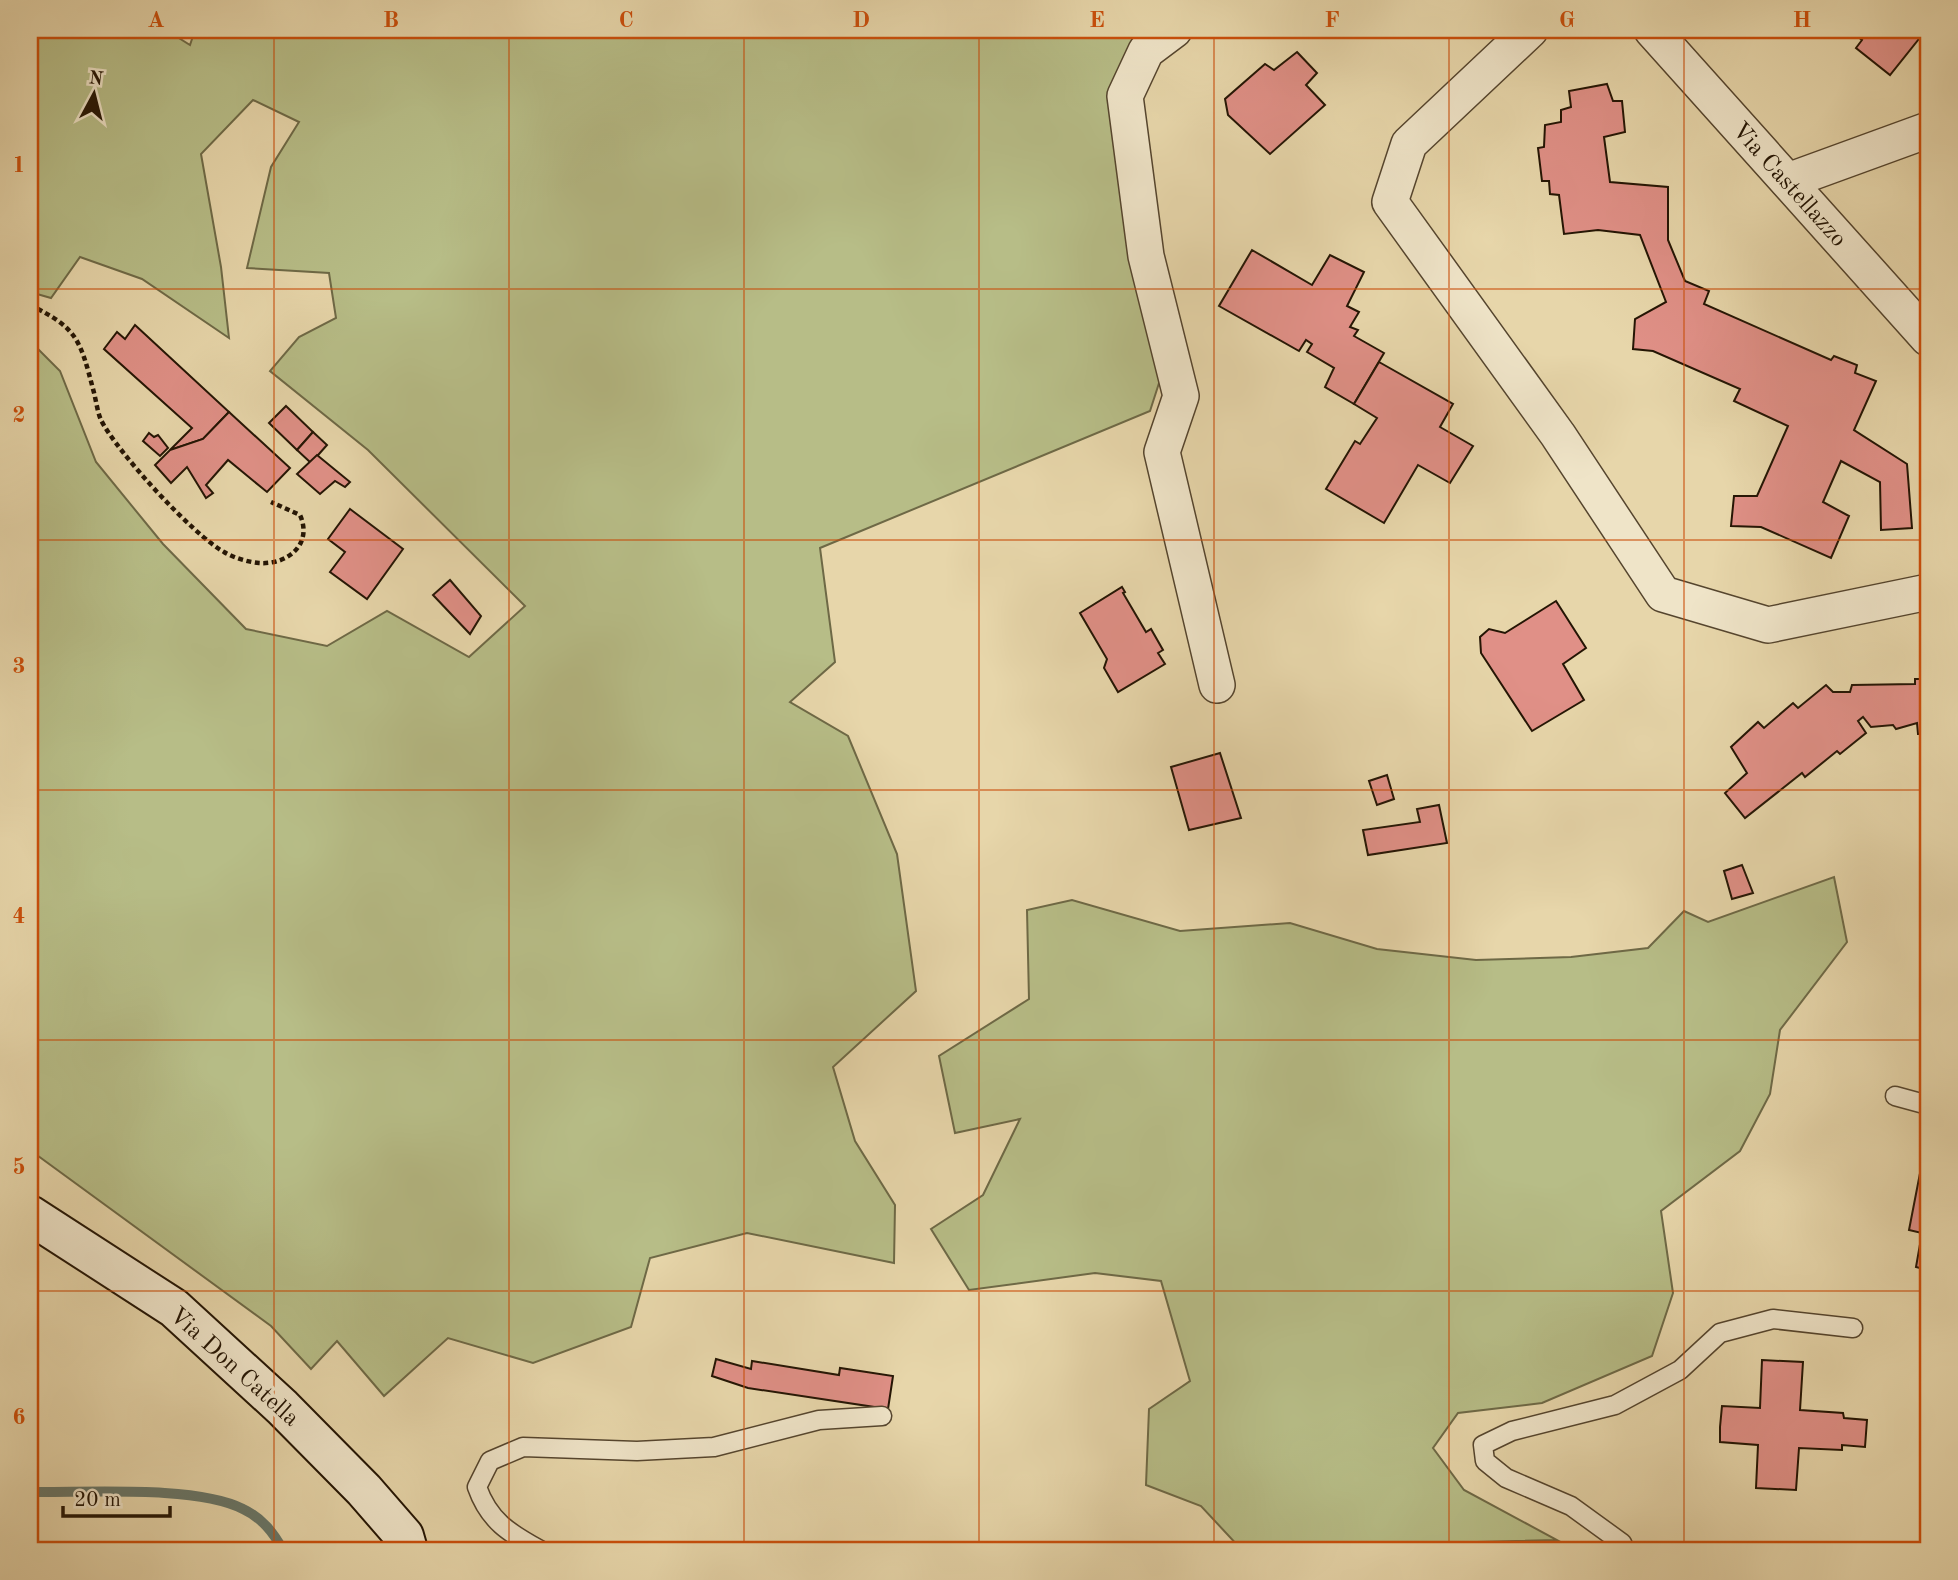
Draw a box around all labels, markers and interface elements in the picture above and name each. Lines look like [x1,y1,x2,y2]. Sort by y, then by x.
text: A [147,9,165,32]
text: B [383,9,399,32]
text: C [618,9,634,32]
text: D [852,9,870,32]
text: E [1089,9,1105,32]
text: F [1324,9,1340,32]
text: G [1559,9,1575,32]
text: H [1793,9,1811,32]
north arrow [60,60,130,130]
text: N [87,69,105,90]
street label: Via Castellazzo [1727,119,1850,252]
text: 1 [12,154,26,177]
text: 2 [12,404,26,427]
text: 3 [12,655,26,678]
text: 4 [12,905,26,928]
text: 5 [12,1156,26,1179]
street label: Via Don Catella [164,1303,303,1432]
text: 6 [12,1406,26,1429]
scale bar [63,1475,170,1519]
text: 20 m [74,1490,121,1511]

